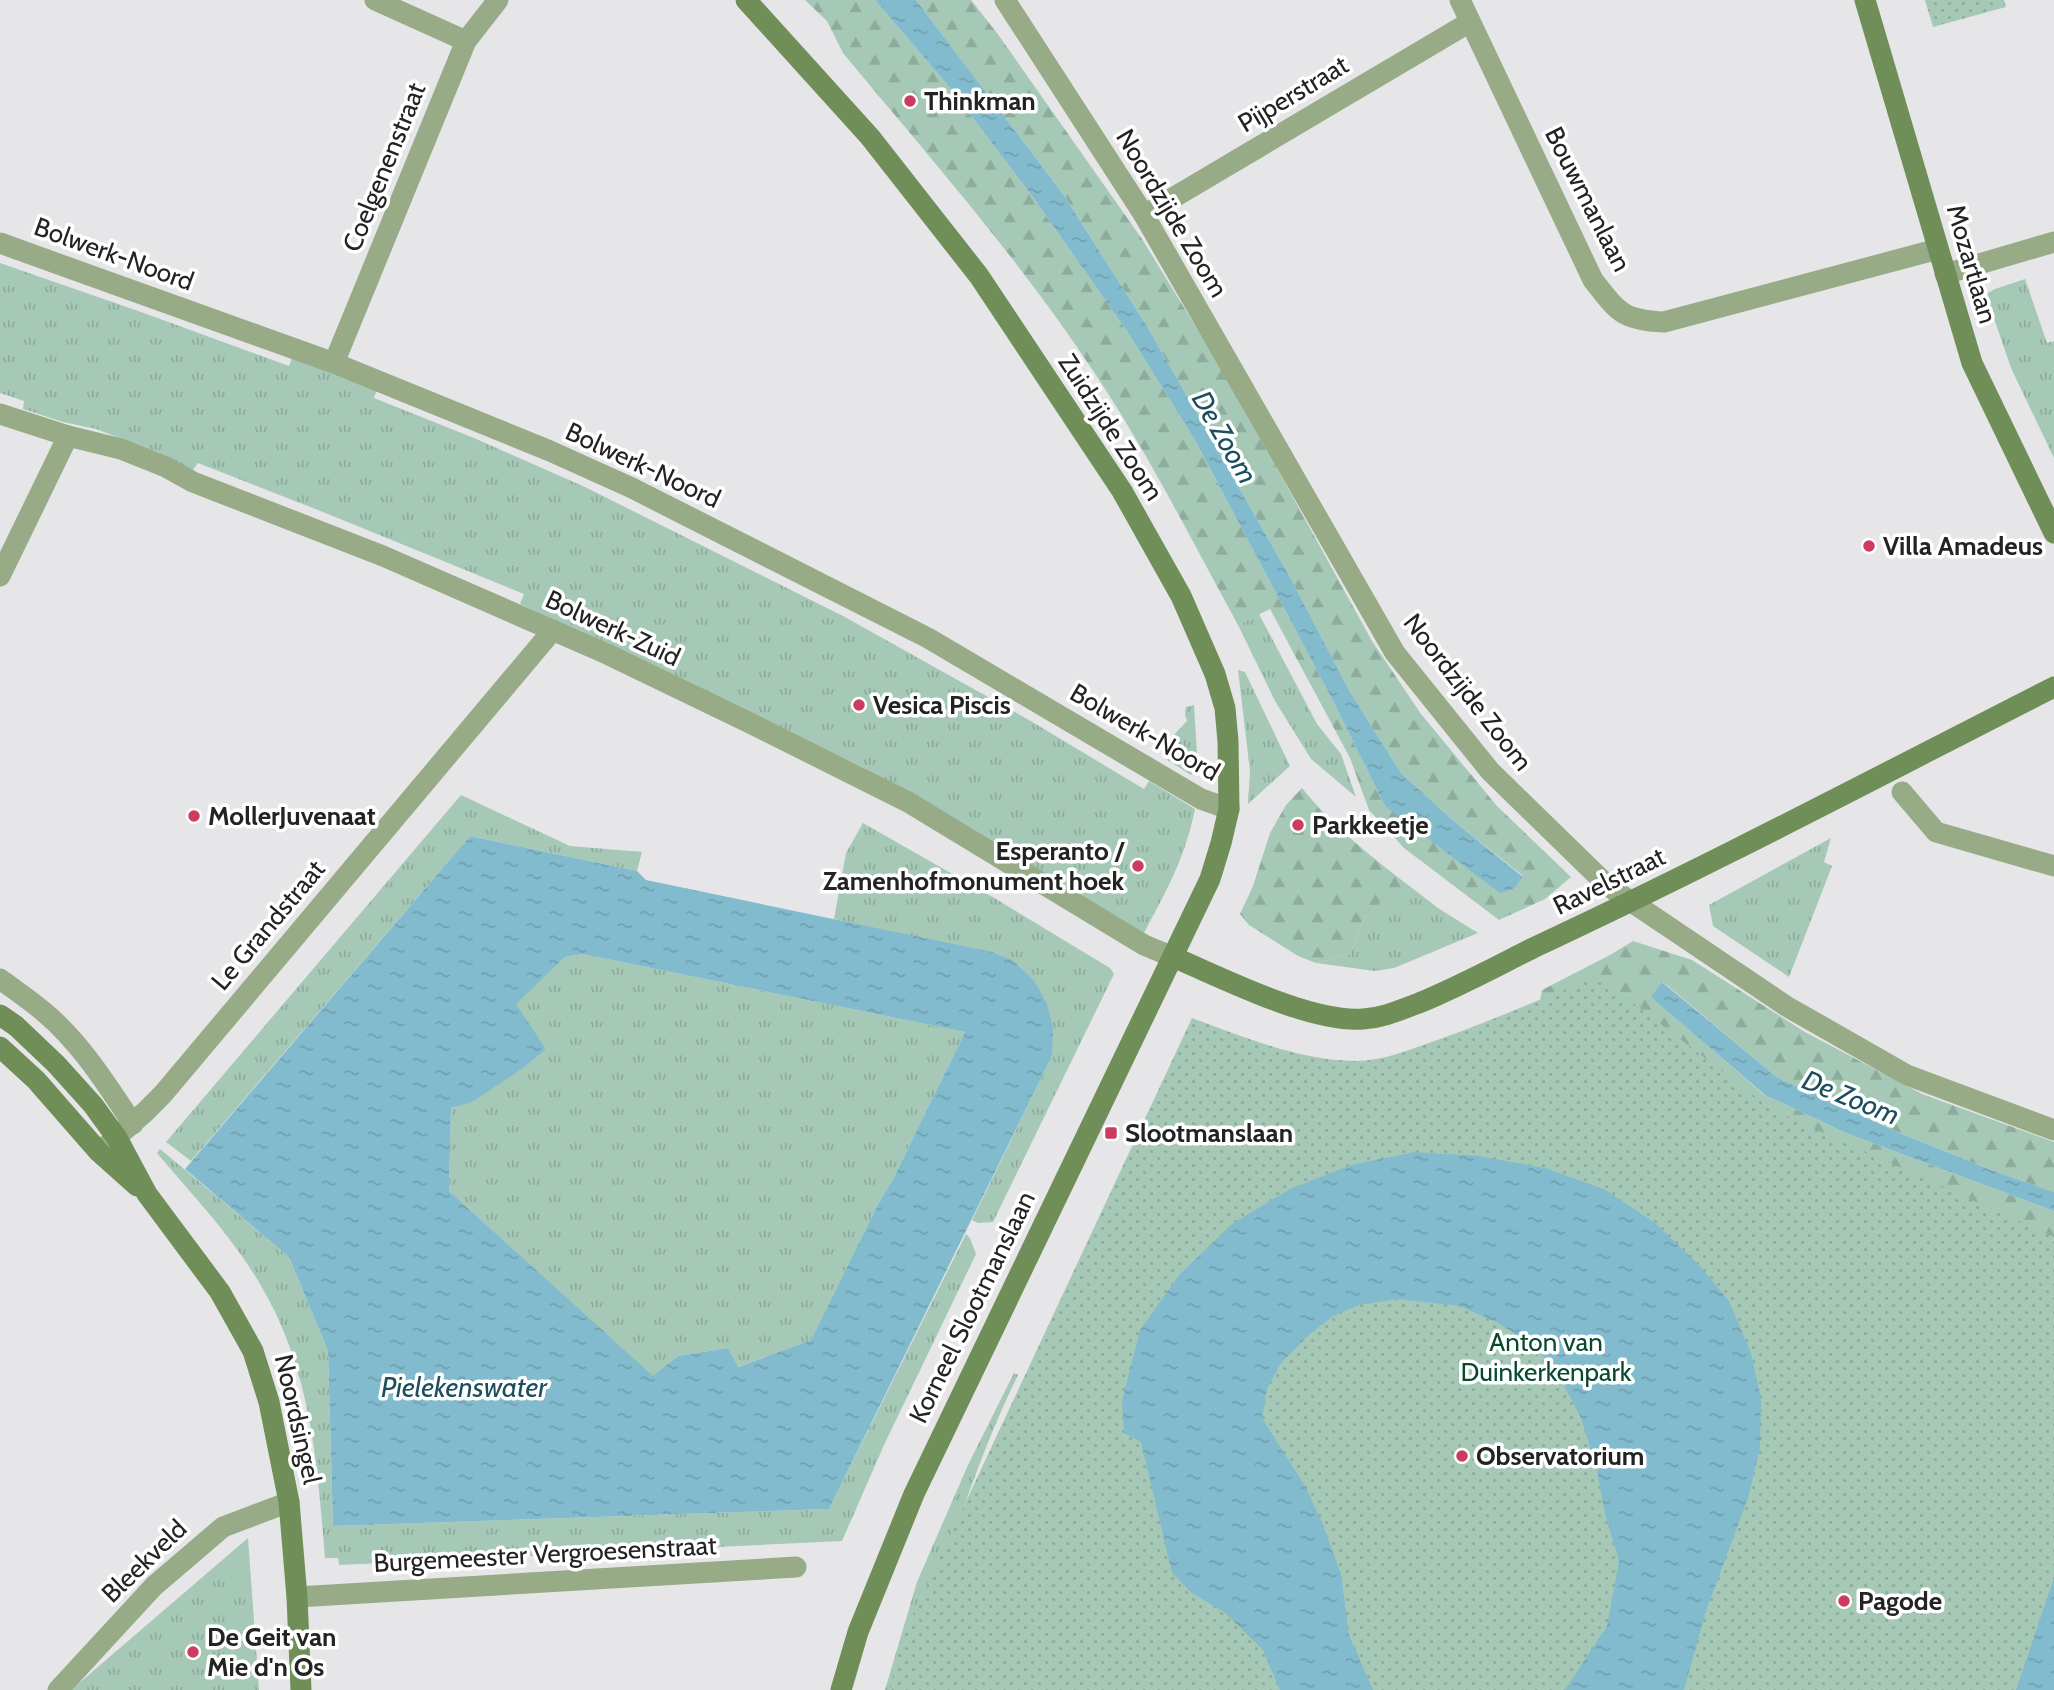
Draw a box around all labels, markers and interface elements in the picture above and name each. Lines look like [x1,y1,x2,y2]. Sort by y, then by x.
street label: Pijperstraat [1232,49,1354,139]
street label: Coelgenenstraat [336,78,432,256]
place label: Thinkman [924,85,1036,117]
marker: Thinkman [902,93,918,109]
street label: Bouwmanlaan [1538,121,1638,277]
street label: Noordzijde Zoom [1109,123,1235,303]
street label: Mozartlaan [1940,201,2004,327]
street label: Bolwerk-Noord [30,210,198,298]
street label: Zuidzijde Zoom [1052,348,1170,506]
water label: De Zoom [1185,384,1265,490]
street label: Bolwerk-Noord [560,415,726,515]
place label: Villa Amadeus [1883,530,2043,562]
marker: Villa Amadeus [1861,538,1877,554]
street label: Bolwerk-Zuid [541,583,685,673]
street label: Noordzijde Zoom [1397,607,1539,777]
street label: Bolwerk-Noord [1065,676,1225,788]
place label: Vesica Piscis [873,689,1011,721]
marker: Vesica Piscis [851,697,867,713]
place label: MollerJuvenaat [208,800,376,832]
marker: MollerJuvenaat [186,808,202,824]
place label: Parkkeetje [1312,809,1429,841]
marker: Parkkeetje [1290,817,1306,833]
place label: Esperanto / Zamenhofmonument hoek [823,835,1126,897]
street label: Ravelstraat [1548,840,1670,922]
street label: Le Grandstraat [204,853,332,996]
marker: Esperanto / Zamenhofmonument hoek [1130,858,1146,874]
water label: De Zoom [1797,1062,1905,1132]
place label: Slootmanslaan [1125,1117,1293,1149]
marker: Slootmanslaan [1103,1125,1119,1141]
street label: Korneel Slootmanslaan [902,1186,1042,1428]
park label: Anton van Duinkerkenpark [1461,1326,1632,1388]
street label: Noordsingel [268,1351,328,1487]
water label: Pielekenswater [381,1370,548,1404]
place label: Observatorium [1476,1440,1644,1472]
marker: Observatorium [1454,1448,1470,1464]
street label: Bleekveld [95,1513,193,1609]
street label: Burgemeester Vergroesenstraat [373,1529,717,1579]
place label: Pagode [1858,1585,1942,1617]
marker: Pagode [1836,1593,1852,1609]
place label: De Geit van Mie d'n Os [207,1621,336,1683]
marker: De Geit van Mie d'n Os [185,1644,201,1660]

